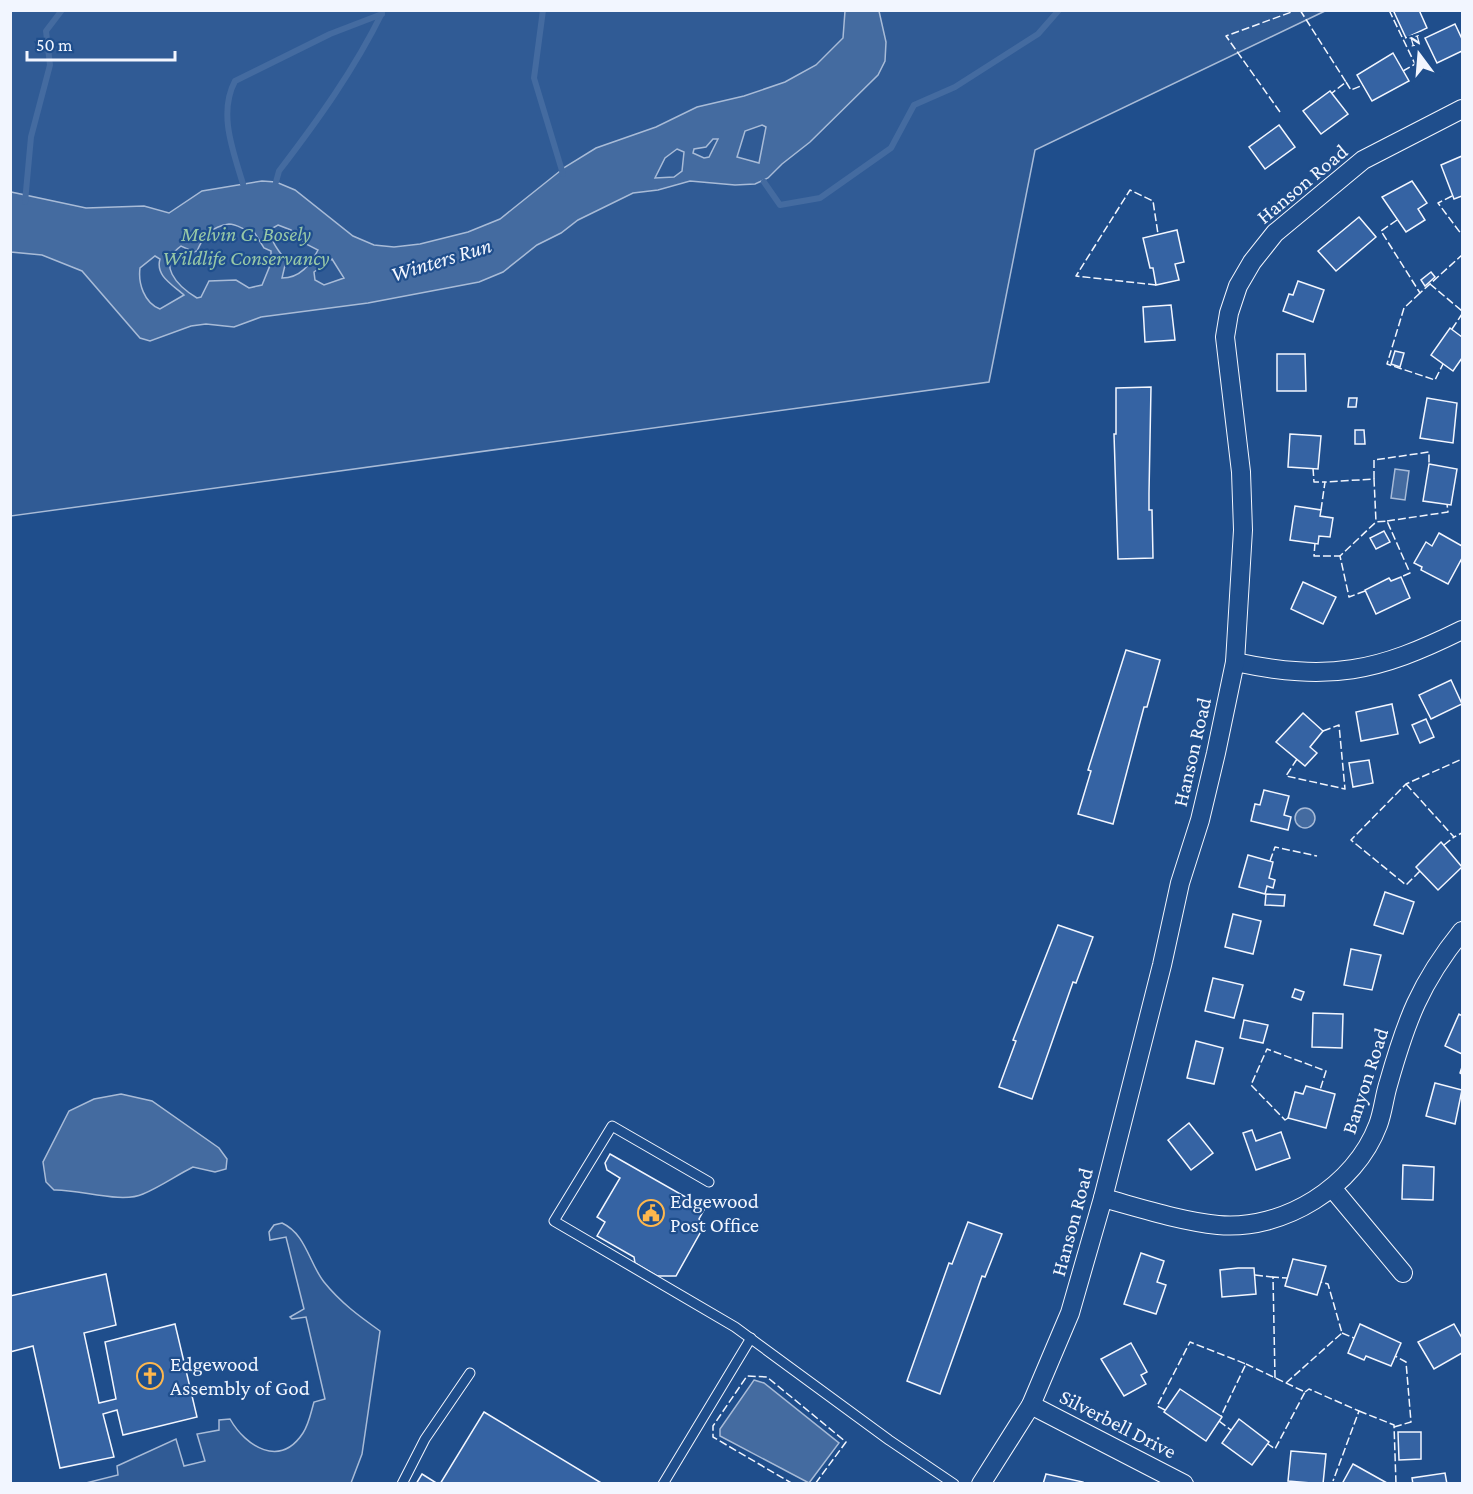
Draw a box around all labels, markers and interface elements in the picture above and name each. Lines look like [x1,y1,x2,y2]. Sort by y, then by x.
scale bar [27,24,176,62]
north arrow [1389,24,1449,84]
text: N [1407,30,1423,50]
text: 50 m [36,35,73,55]
street label: Hanson Road [1252,139,1352,229]
park label: Melvin G. Bosely Wildlife Conservancy [162,222,330,270]
water label: Winters Run [388,232,495,287]
street label: Hanson Road [1168,695,1216,809]
street label: Banyon Road [1337,1025,1393,1137]
street label: Hanson Road [1046,1165,1098,1279]
place label: Edgewood Post Office [670,1189,759,1237]
public building icon: Edgewood Post Office [636,1198,666,1228]
place label: Edgewood Assembly of God [170,1352,310,1400]
church icon: Edgewood Assembly of God [135,1361,165,1391]
street label: Silverbell Drive [1056,1384,1180,1464]

